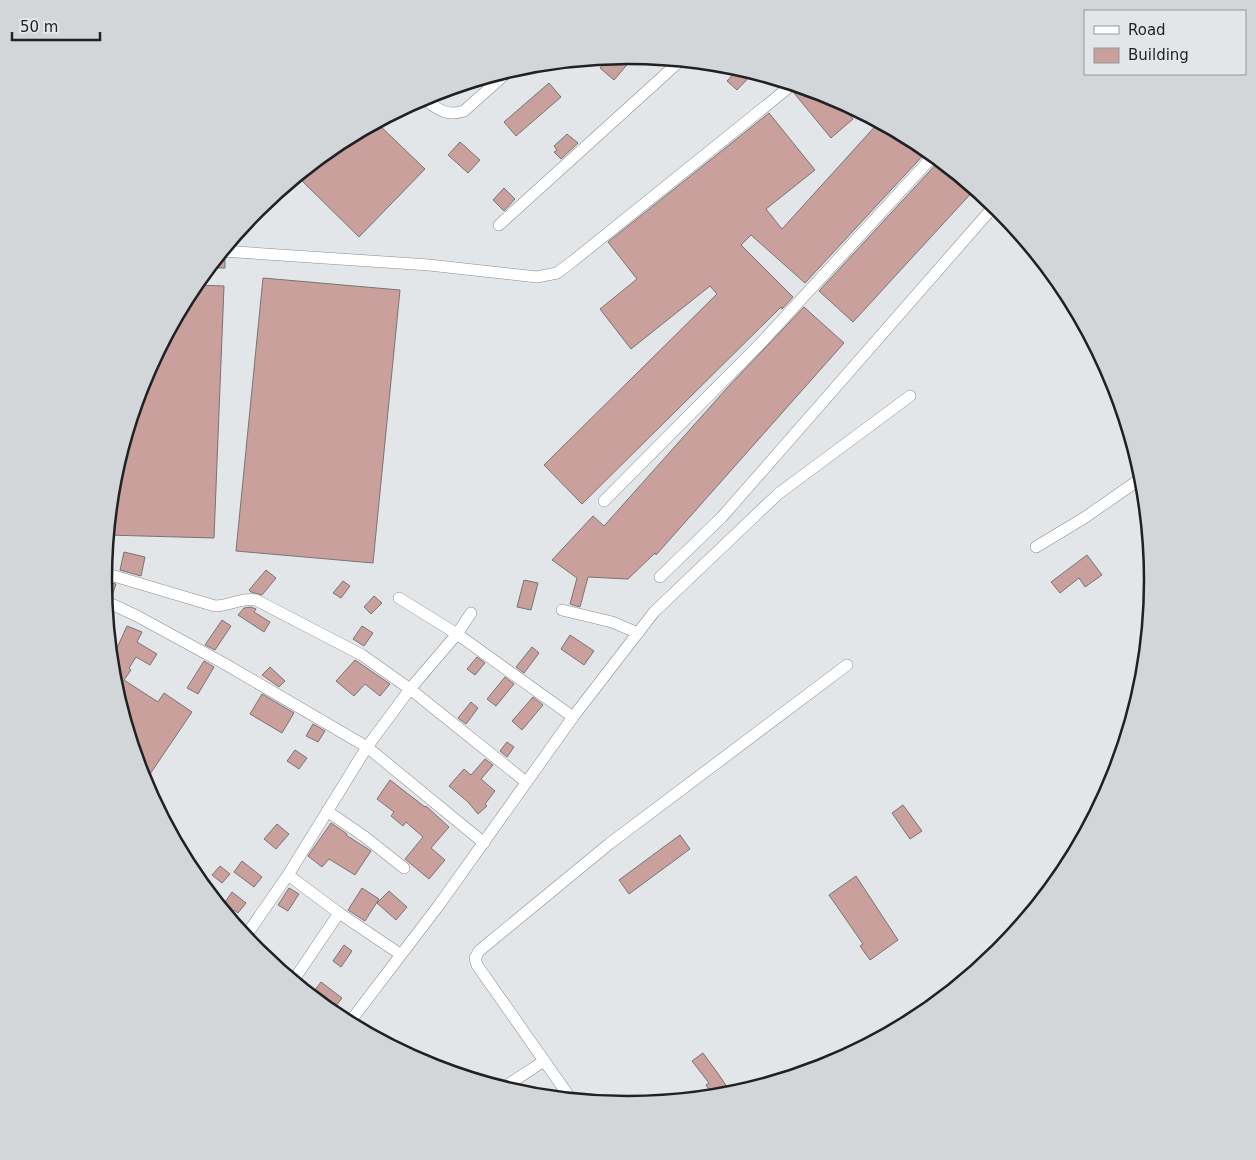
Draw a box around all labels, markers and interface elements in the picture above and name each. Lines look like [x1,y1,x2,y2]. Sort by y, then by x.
scale bar [12,10,100,42]
legend [1084,10,1246,75]
text: 50 m [20,18,58,36]
text: Road [1128,21,1166,39]
text: Building [1128,46,1189,64]

